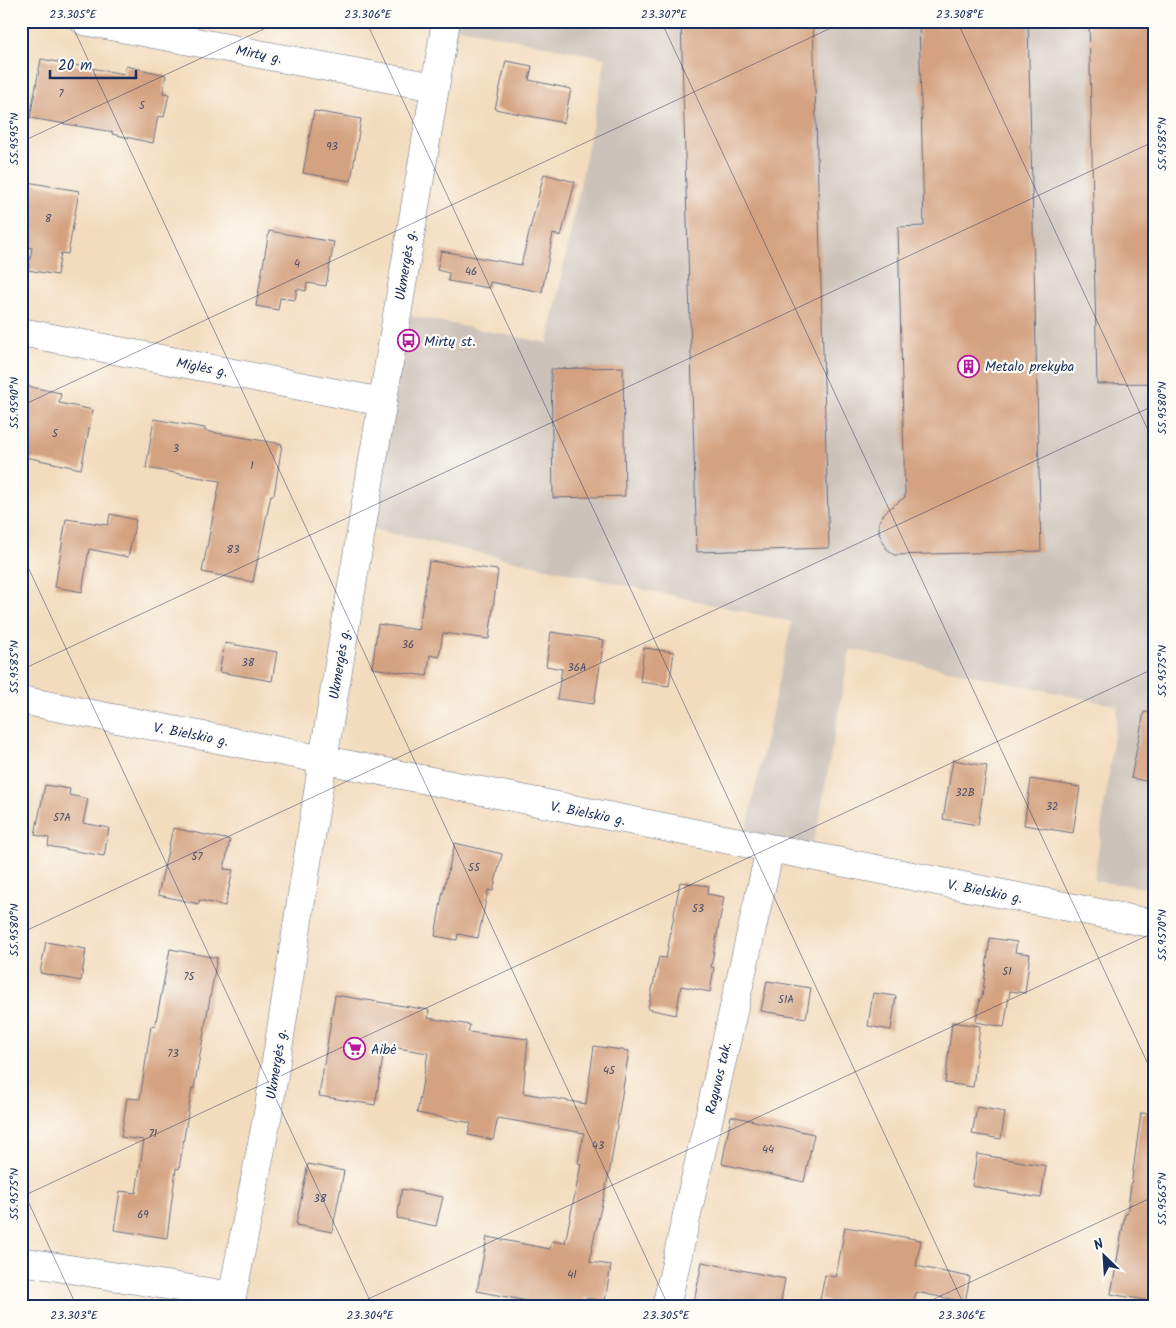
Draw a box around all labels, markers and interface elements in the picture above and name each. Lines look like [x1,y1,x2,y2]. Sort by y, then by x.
text: 23.305°E [49,5,98,24]
text: 23.306°E [344,5,393,24]
text: 23.307°E [641,5,688,24]
text: 23.308°E [936,5,985,24]
street label: Mirtų g. [234,40,284,70]
scale bar [50,48,136,80]
text: 20 m [58,54,92,78]
house number: 7 [58,85,64,103]
house number: 5 [139,97,146,115]
text: 55.9595°N [5,113,24,165]
text: 55.9585°N [1153,117,1172,171]
house number: 93 [326,138,338,156]
house number: 8 [45,210,52,228]
street label: Ukmergės g. [390,228,422,302]
house number: 4 [294,255,300,273]
house number: 46 [465,263,477,281]
bus stop icon: Mirtų st. [396,329,420,353]
place label: Mirtų st. [424,331,475,353]
street label: Miglės g. [174,352,229,384]
building icon: Metalo prekyba [957,354,981,378]
place label: Metalo prekyba [985,356,1074,378]
text: 55.9590°N [5,377,24,429]
text: 55.9580°N [1153,381,1172,435]
house number: 5 [52,425,59,443]
house number: 3 [173,440,179,458]
house number: 1 [250,457,254,475]
house number: 83 [227,541,239,559]
street label: Ukmergės g. [324,627,356,701]
house number: 36 [402,636,414,654]
text: 55.9585°N [5,640,24,694]
text: 55.9575°N [1153,645,1172,697]
house number: 38 [242,654,255,672]
house number: 36A [567,659,587,677]
street label: V. Bielskio g. [151,717,230,753]
house number: 32B [955,784,975,802]
street label: V. Bielskio g. [548,796,627,832]
house number: 32 [1046,798,1058,816]
house number: 57A [53,809,71,827]
house number: 57 [192,848,203,866]
house number: 55 [468,859,481,877]
street label: V. Bielskio g. [945,874,1024,910]
house number: 53 [692,900,704,918]
text: 55.9580°N [5,903,24,957]
text: 55.9570°N [1153,909,1172,961]
house number: 51 [1002,963,1012,981]
house number: 75 [184,968,196,986]
house number: 51A [778,991,794,1009]
street label: Ukmergės g. [261,1027,293,1101]
supermarket icon: Aibė [343,1037,367,1061]
place label: Aibė [371,1039,396,1061]
street label: Raguvos tak. [700,1040,738,1117]
house number: 73 [167,1045,179,1063]
house number: 45 [603,1062,616,1080]
house number: 71 [149,1125,157,1143]
house number: 43 [592,1137,604,1155]
house number: 44 [762,1141,774,1159]
text: 55.9575°N [5,1168,24,1220]
text: 55.9565°N [1153,1172,1172,1226]
house number: 38 [314,1190,327,1208]
house number: 69 [137,1206,149,1224]
north arrow [1078,1230,1128,1280]
text: N [1090,1233,1108,1257]
house number: 41 [567,1266,577,1284]
text: 23.303°E [50,1306,99,1325]
text: 23.304°E [346,1306,395,1325]
text: 23.305°E [642,1306,691,1325]
text: 23.306°E [938,1306,987,1325]

